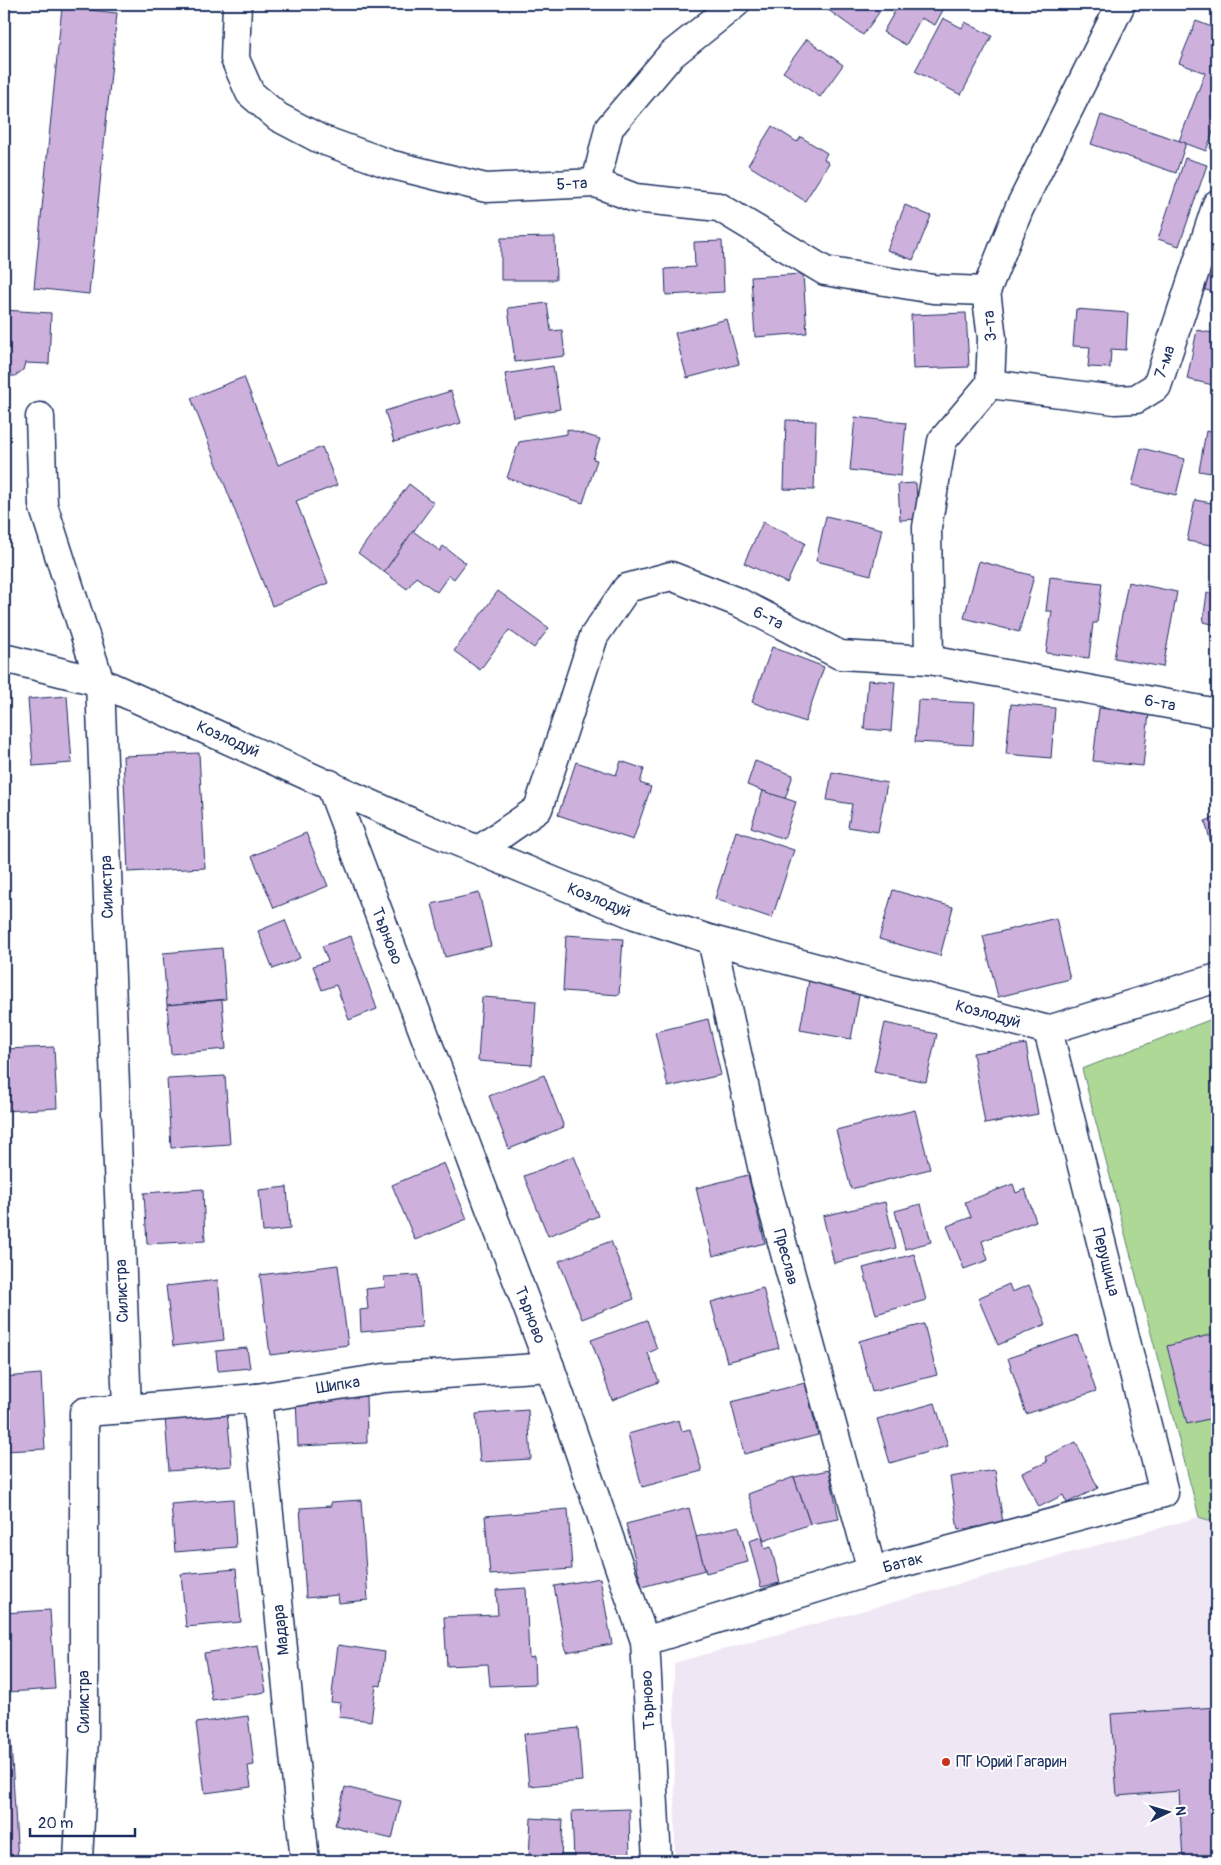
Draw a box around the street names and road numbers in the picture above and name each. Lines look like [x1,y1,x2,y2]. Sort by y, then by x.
street label: 5-та [556,173,588,195]
street label: 3-та [979,310,1001,342]
street label: 7-ма [1150,343,1180,381]
street label: 6-та [749,602,787,634]
street label: 6-та [1143,690,1177,716]
street label: Козлодуй [194,716,262,762]
street label: Силистра [96,855,118,919]
street label: Козлодуй [564,878,634,922]
street label: Търново [367,905,407,968]
street label: Козлодуй [953,996,1023,1032]
street label: Перущица [1088,1226,1124,1298]
street label: Преслав [769,1227,803,1287]
street label: Силистра [111,1259,133,1323]
street label: Търново [510,1284,550,1347]
street label: Шипка [315,1372,361,1398]
street label: Батак [881,1548,925,1578]
street label: Мадара [268,1604,294,1656]
street label: Търново [636,1669,660,1730]
street label: Силистра [74,1670,94,1734]

